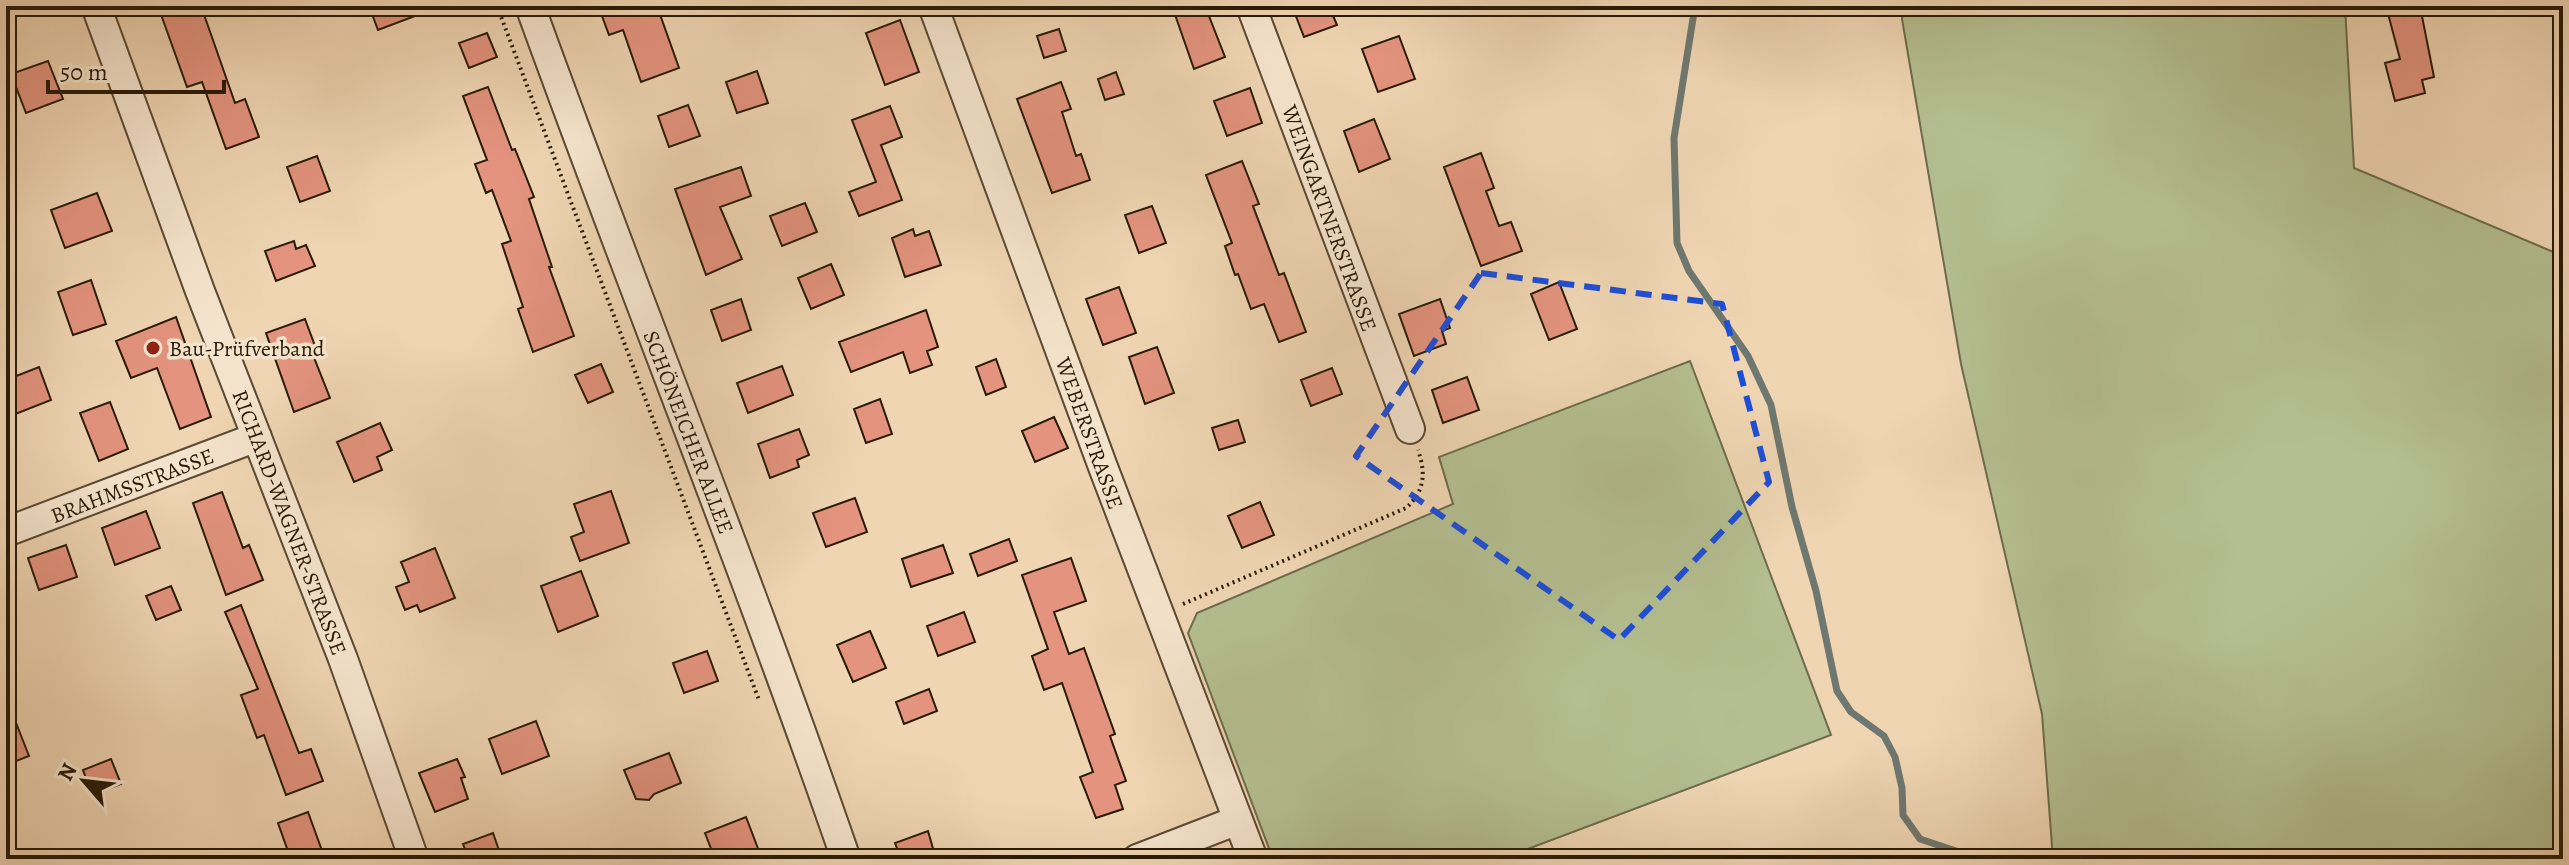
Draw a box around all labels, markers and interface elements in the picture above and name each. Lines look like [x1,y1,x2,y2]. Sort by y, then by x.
scale bar [48,44,224,94]
text: 50 m [60,56,108,88]
street label: WEINGARTNERSTRASSE [1274,100,1384,336]
street label: SCHÖNEICHER ALLEE [635,326,741,538]
place label: Bau-Prüfverband [169,334,325,364]
marker: Bau-Prüfverband [144,339,162,357]
street label: WEBERSTRASSE [1047,352,1130,513]
street label: RICHARD-WAGNER-STRASSE [225,385,354,659]
street label: BRAHMSSTRASSE [46,441,218,531]
north arrow [44,741,124,821]
text: N [50,758,84,786]

